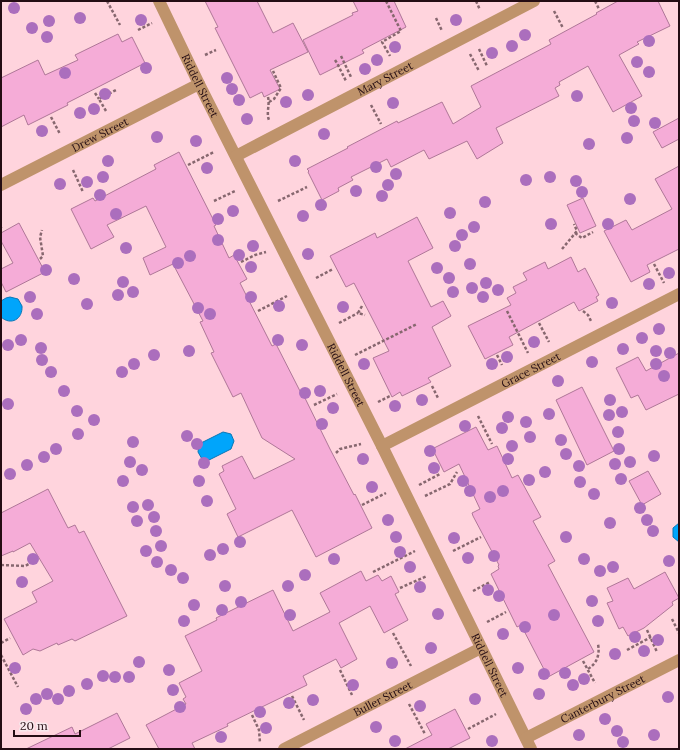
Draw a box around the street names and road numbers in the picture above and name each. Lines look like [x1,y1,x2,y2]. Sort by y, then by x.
street label: Riddell Street [178,51,222,120]
street label: Mary Street [355,58,416,99]
street label: Drew Street [69,114,131,155]
street label: Riddell Street [324,341,368,410]
street label: Grace Street [499,349,563,391]
street label: Riddell Street [468,631,512,700]
street label: Canterbury Street [558,671,648,726]
street label: Buller Street [351,677,415,719]

